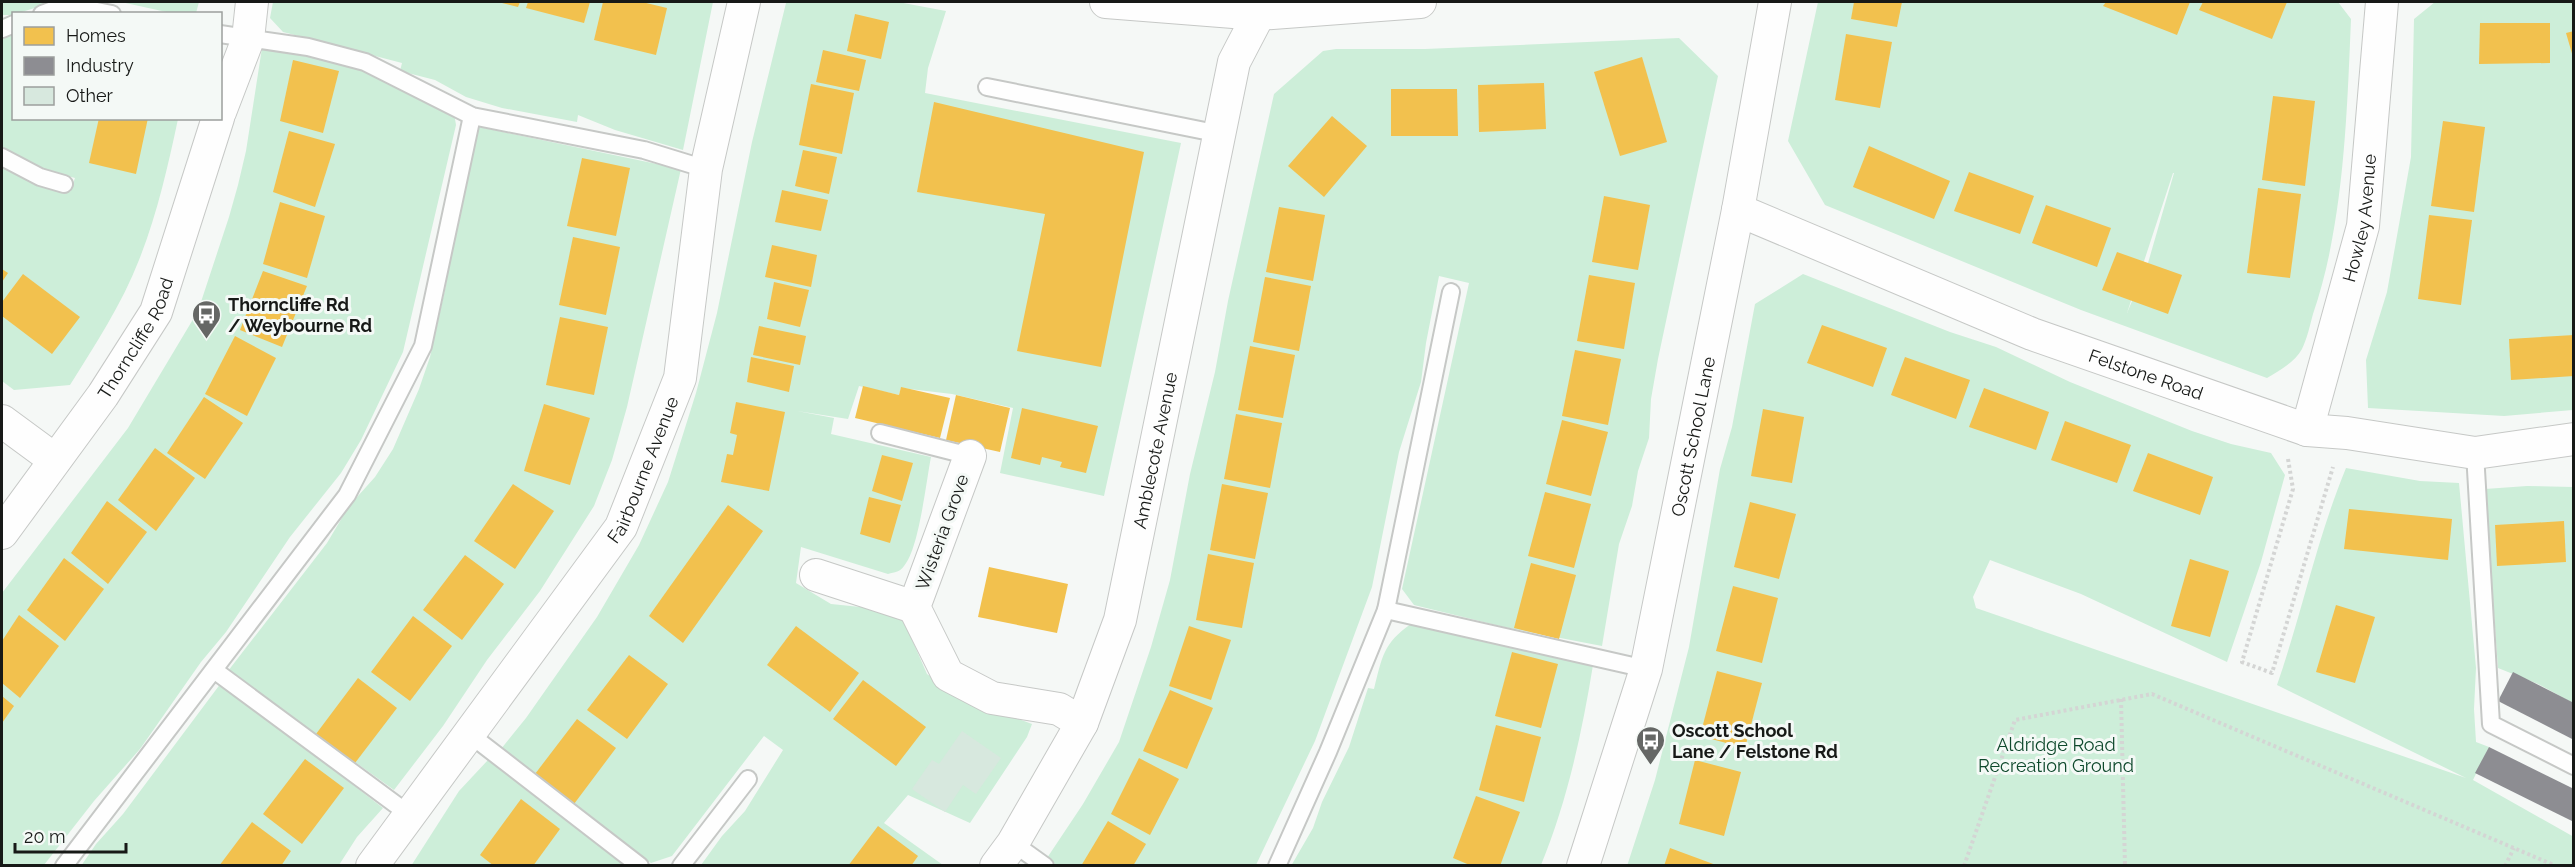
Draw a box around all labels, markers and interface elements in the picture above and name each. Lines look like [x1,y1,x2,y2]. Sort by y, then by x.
legend [12,12,222,120]
text: Homes [66,25,126,46]
text: Industry [66,55,134,76]
text: Other [66,85,114,106]
street label: Howley Avenue [2338,153,2380,284]
street label: Thorncliffe Road [93,275,177,402]
place label: Thorncliffe Rd / Weybourne Rd [228,294,372,336]
bus stop icon: Thorncliffe Rd / Weybourne Rd [191,298,223,340]
street label: Felstone Road [2086,344,2206,403]
street label: Oscott School Lane [1666,354,1719,518]
street label: Amblecote Avenue [1128,370,1181,531]
street label: Fairbourne Avenue [602,393,682,547]
street label: Wisteria Grove [911,471,973,593]
place label: Oscott School Lane / Felstone Rd [1672,720,1838,762]
bus stop icon: Oscott School Lane / Felstone Rd [1635,724,1667,766]
park label: Aldridge Road Recreation Ground [1978,734,2134,776]
scale bar [15,816,126,854]
text: 20 m [24,826,66,847]

